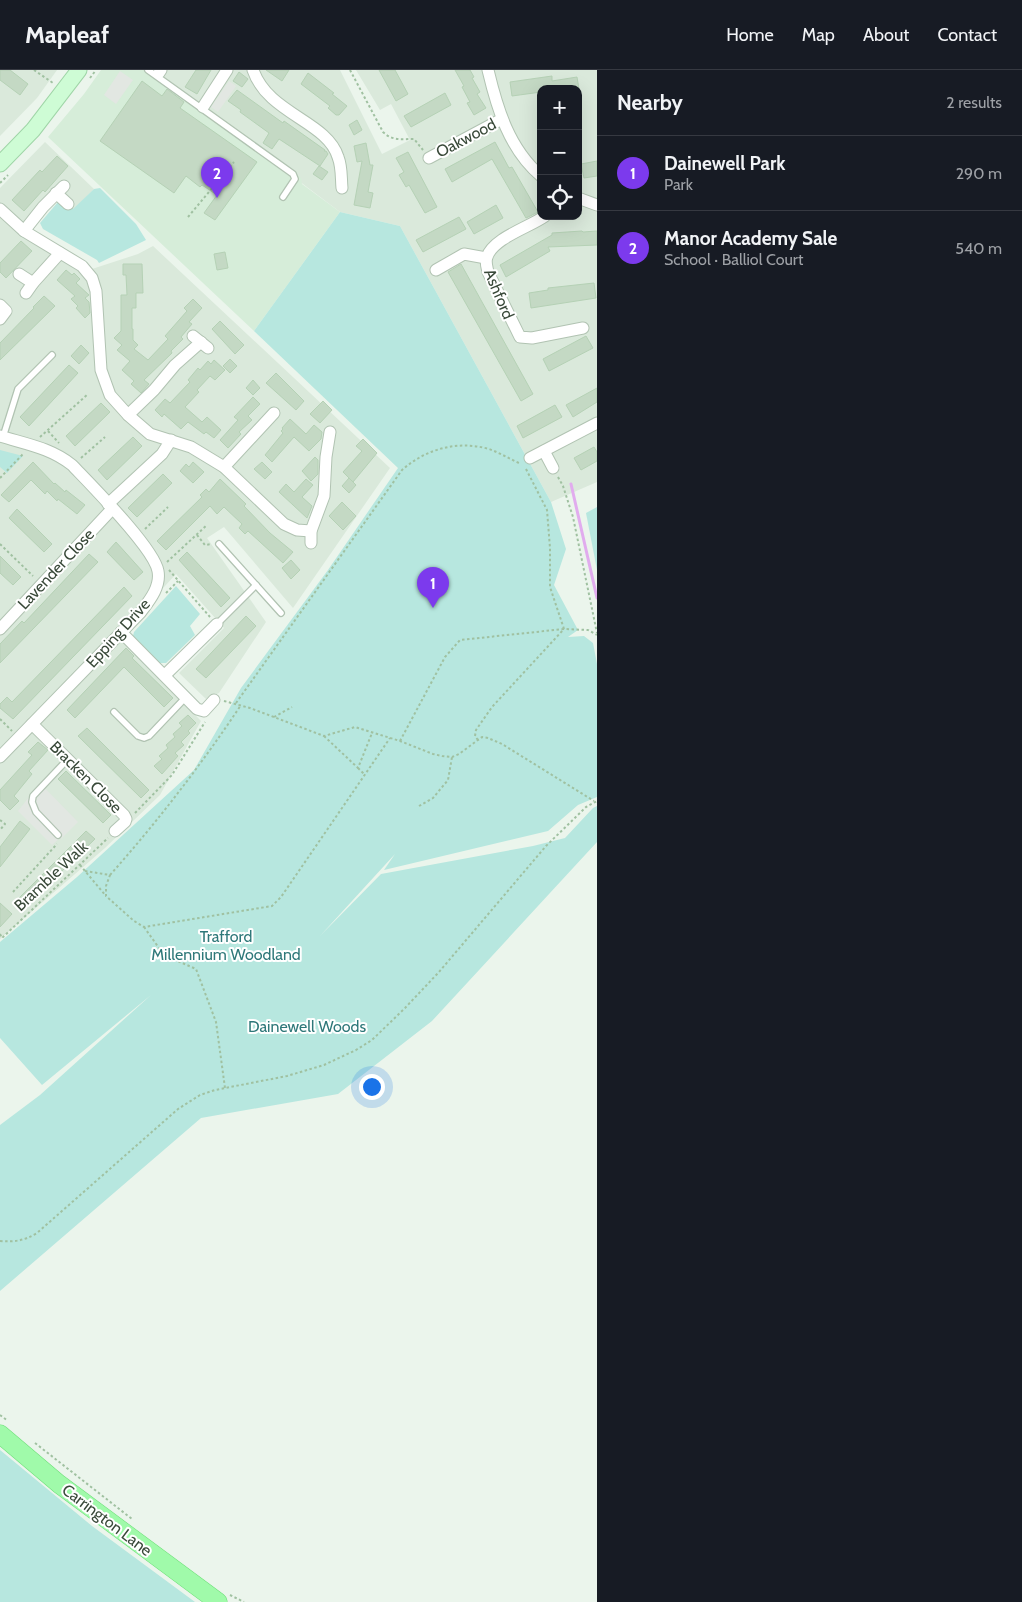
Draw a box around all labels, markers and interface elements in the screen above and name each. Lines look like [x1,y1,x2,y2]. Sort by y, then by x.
text: Mapleaf [25,20,109,49]
text: Home [726,24,774,46]
text: Map [802,24,835,46]
text: About [863,24,909,46]
text: Contact [937,24,997,46]
map controls [537,85,582,220]
button: + [537,85,582,130]
text: Nearby [617,90,683,115]
text: 2 results [946,93,1002,112]
street label: Oakwood [433,114,499,162]
button: − [537,130,582,175]
text: Dainewell Park [664,152,786,175]
pin: 2 [201,157,233,198]
text: 1 [630,164,636,183]
text: 290 m [956,164,1002,183]
button: locate [537,175,582,220]
text: Park [664,175,693,194]
text: Manor Academy Sale [664,227,837,250]
text: 2 [629,239,637,258]
text: 540 m [955,239,1002,258]
text: School · Balliol Court [664,250,803,269]
street label: Ashford [480,266,518,322]
street label: Lavender Close [14,525,98,613]
pin: 1 [417,567,449,608]
street label: Epping Drive [82,595,154,671]
street label: Bracken Close [46,737,126,817]
street label: Bramble Walk [10,837,92,915]
park label: Trafford Millennium Woodland [151,927,301,964]
park label: Dainewell Woods [248,1017,366,1036]
your location [359,1074,385,1100]
street label: Carrington Lane [58,1480,156,1560]

